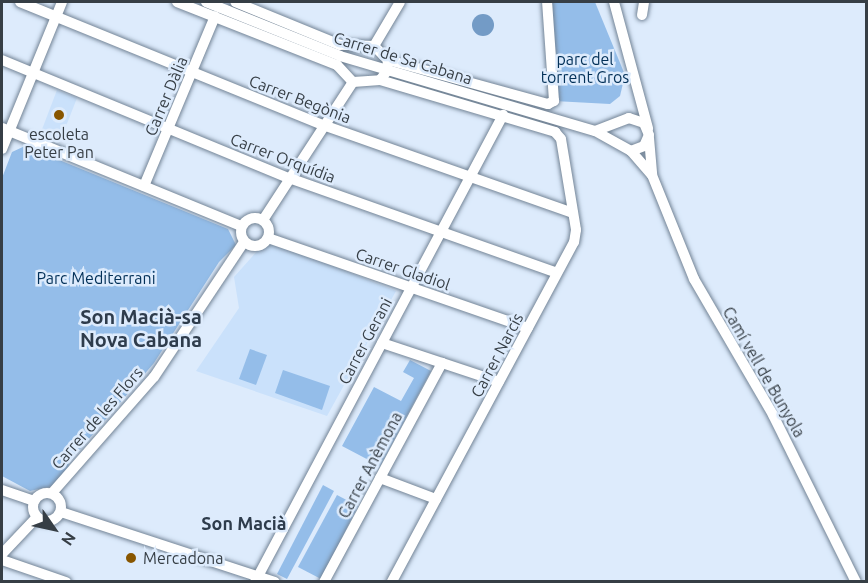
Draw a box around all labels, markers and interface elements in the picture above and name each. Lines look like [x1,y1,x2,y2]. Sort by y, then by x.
street label: Carrer de Sa Cabana [331,28,475,88]
park label: parc del torrent Gros [541,49,629,87]
street label: Carrer Dàlia [141,53,191,139]
street label: Carrer Begònia [246,71,354,127]
marker: escoleta Peter Pan [52,108,66,122]
place label: escoleta Peter Pan [24,124,94,162]
street label: Carrer Orquídia [228,129,338,187]
street label: Carrer Gladiol [353,244,453,294]
park label: Parc Mediterrani [36,268,156,288]
street label: Carrer Gerani [334,294,396,388]
street label: Camí vell de Bunyola [719,303,809,441]
district label: Son Macià-sa Nova Cabana [80,305,202,352]
street label: Carrer Narcís [467,310,527,400]
street label: Carrer de les Flors [47,363,147,473]
street label: Carrer Anèmona [334,409,406,521]
north arrow [24,499,84,559]
district label: Son Macià [201,512,287,534]
text: N [58,529,80,549]
place label: Mercadona [143,548,223,568]
marker: Mercadona [124,551,138,565]

